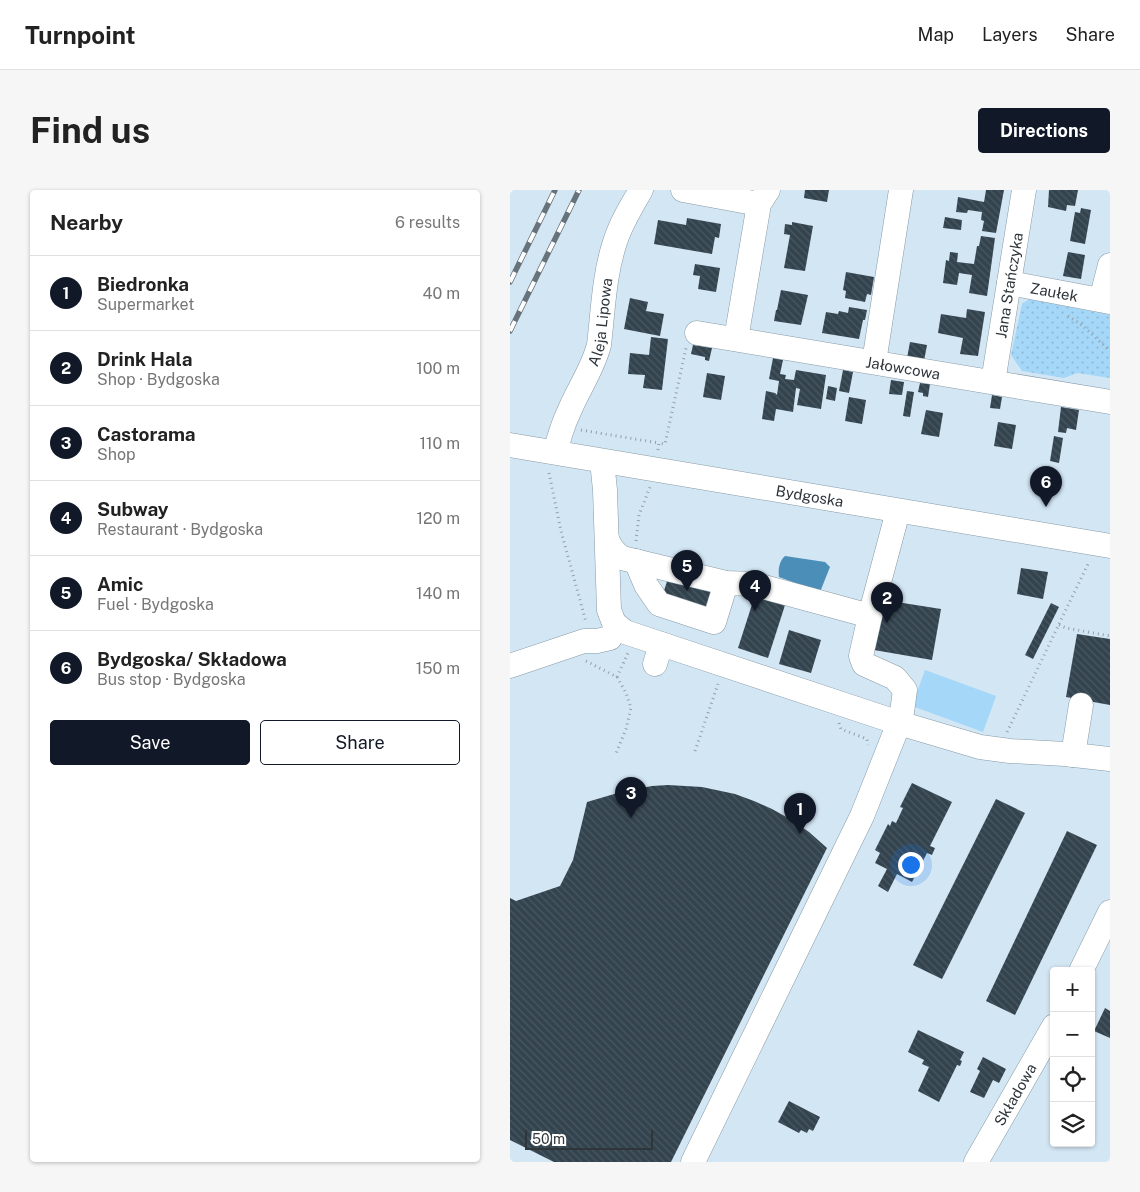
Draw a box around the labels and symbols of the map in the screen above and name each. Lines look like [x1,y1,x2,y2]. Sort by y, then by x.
street label: Jana Stańczyka [992,231,1026,339]
street label: Aleja Lipowa [584,277,615,368]
street label: Zaułek [1029,279,1080,304]
street label: Jałowcowa [865,353,942,382]
pin: 6 [1030,466,1062,507]
street label: Bydgoska [775,481,845,510]
pin: 5 [671,550,703,591]
pin: 4 [739,570,771,611]
pin: 2 [871,582,903,623]
pin: 3 [615,777,647,818]
pin: 1 [784,793,816,834]
your location [898,852,924,878]
street label: Składowa [990,1060,1039,1129]
scale bar [525,1127,652,1150]

